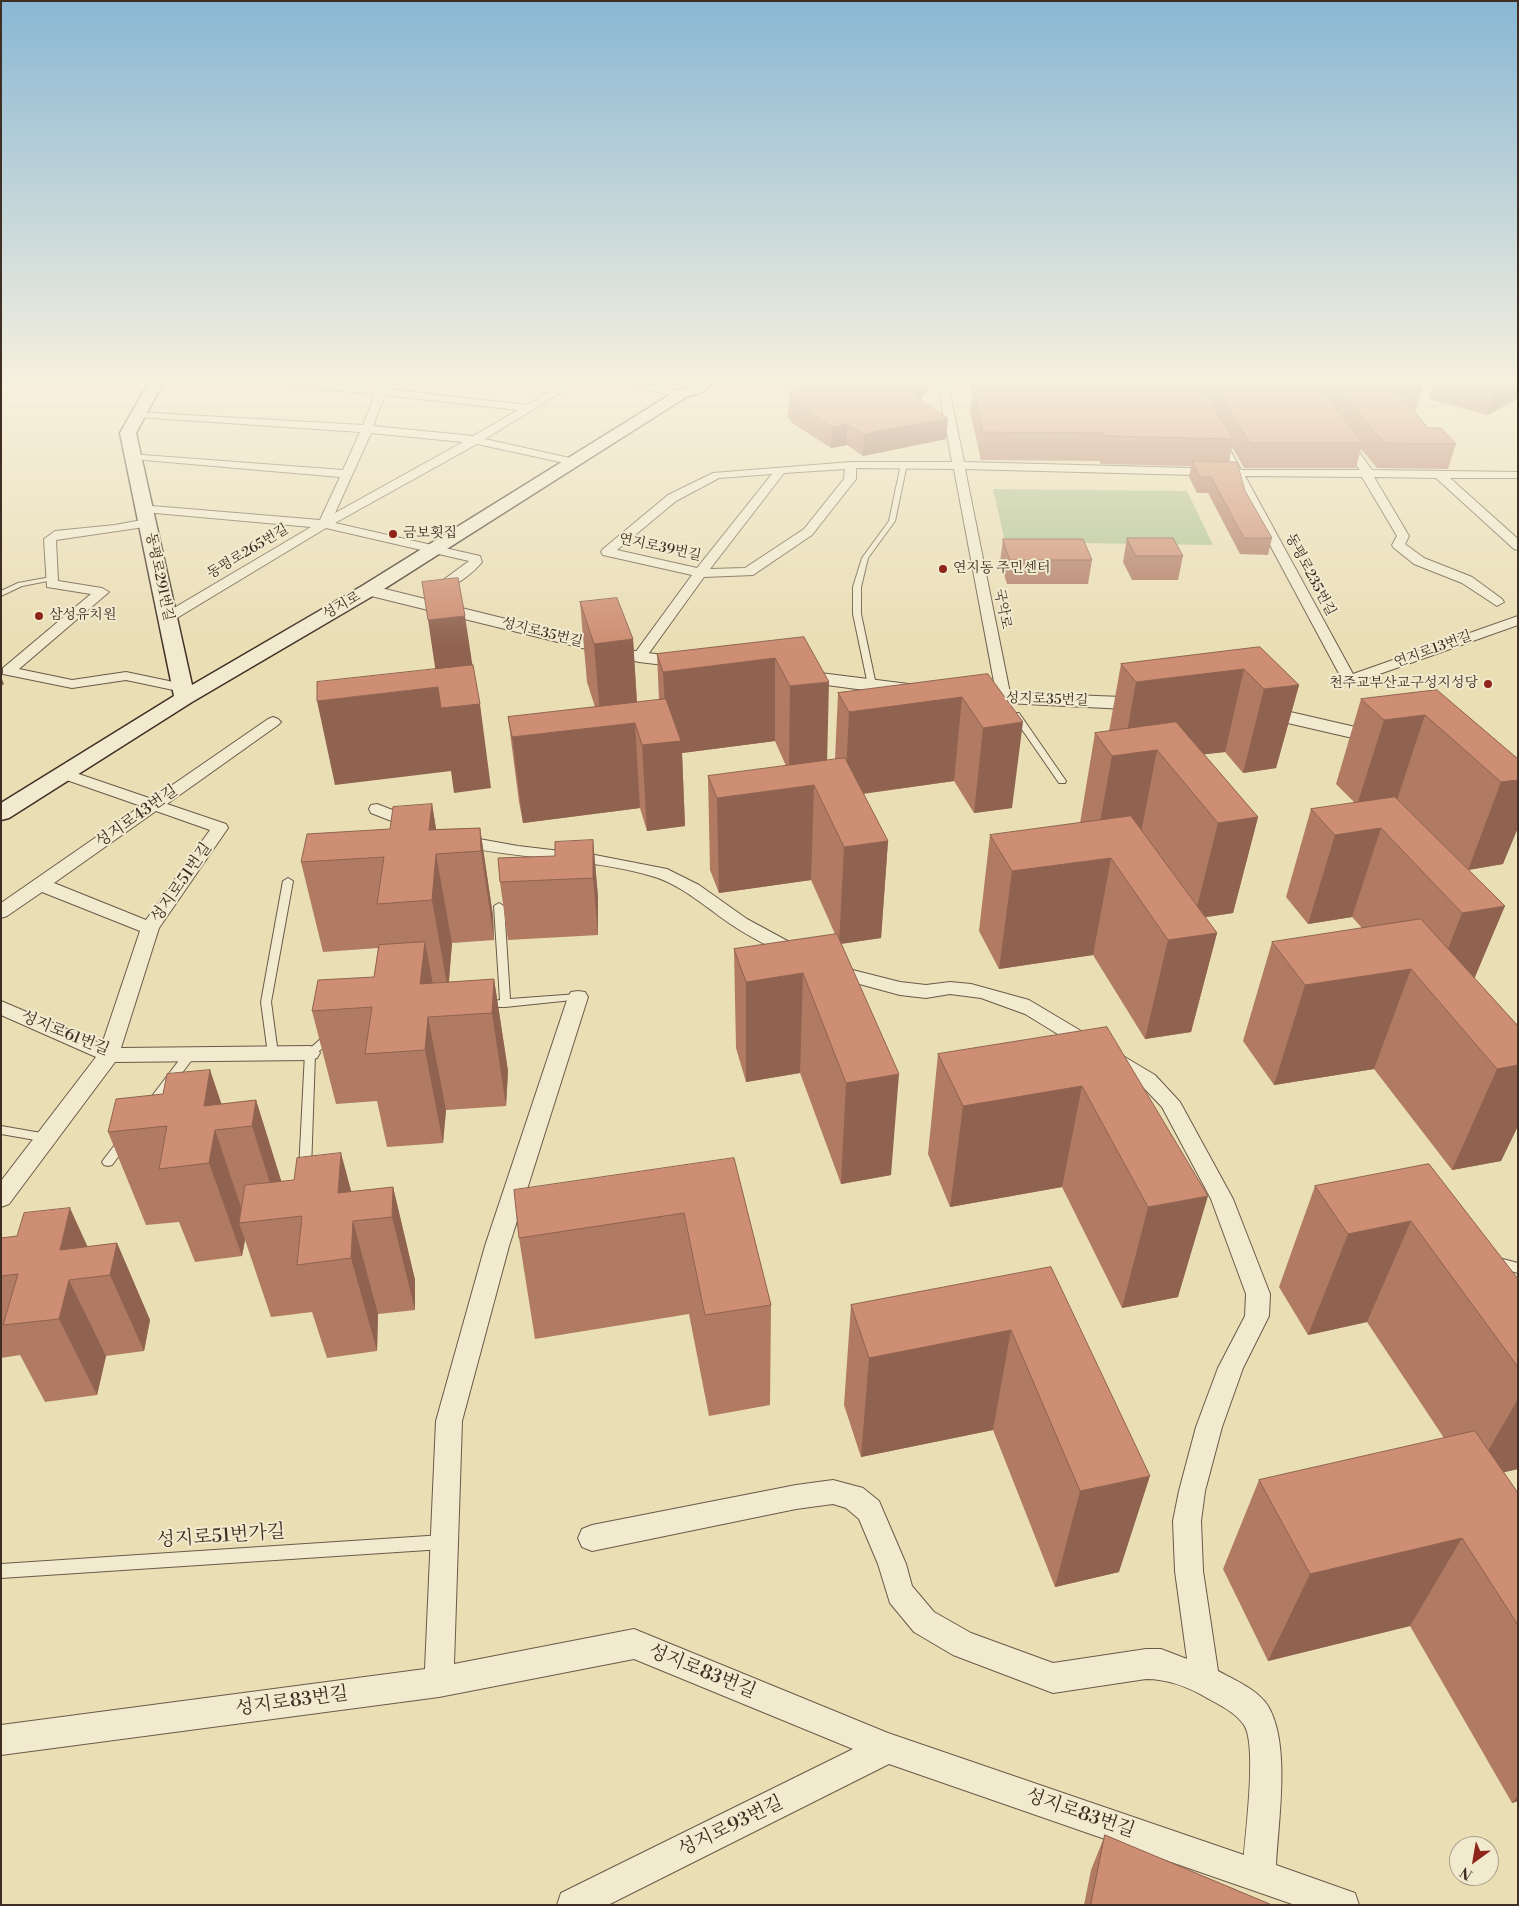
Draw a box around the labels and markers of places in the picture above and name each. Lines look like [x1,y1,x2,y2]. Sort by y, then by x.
place label: 금보횟집 [403,526,457,542]
marker: 금보횟집 [387,528,399,540]
place label: 연지동 주민센터 [953,561,1051,577]
marker: 연지동 주민센터 [937,563,949,575]
place label: 삼성유치원 [49,608,117,624]
marker: 삼성유치원 [33,610,45,622]
place label: 천주교부산교구성지성당 [1329,676,1478,692]
marker: 천주교부산교구성지성당 [1482,678,1494,690]

